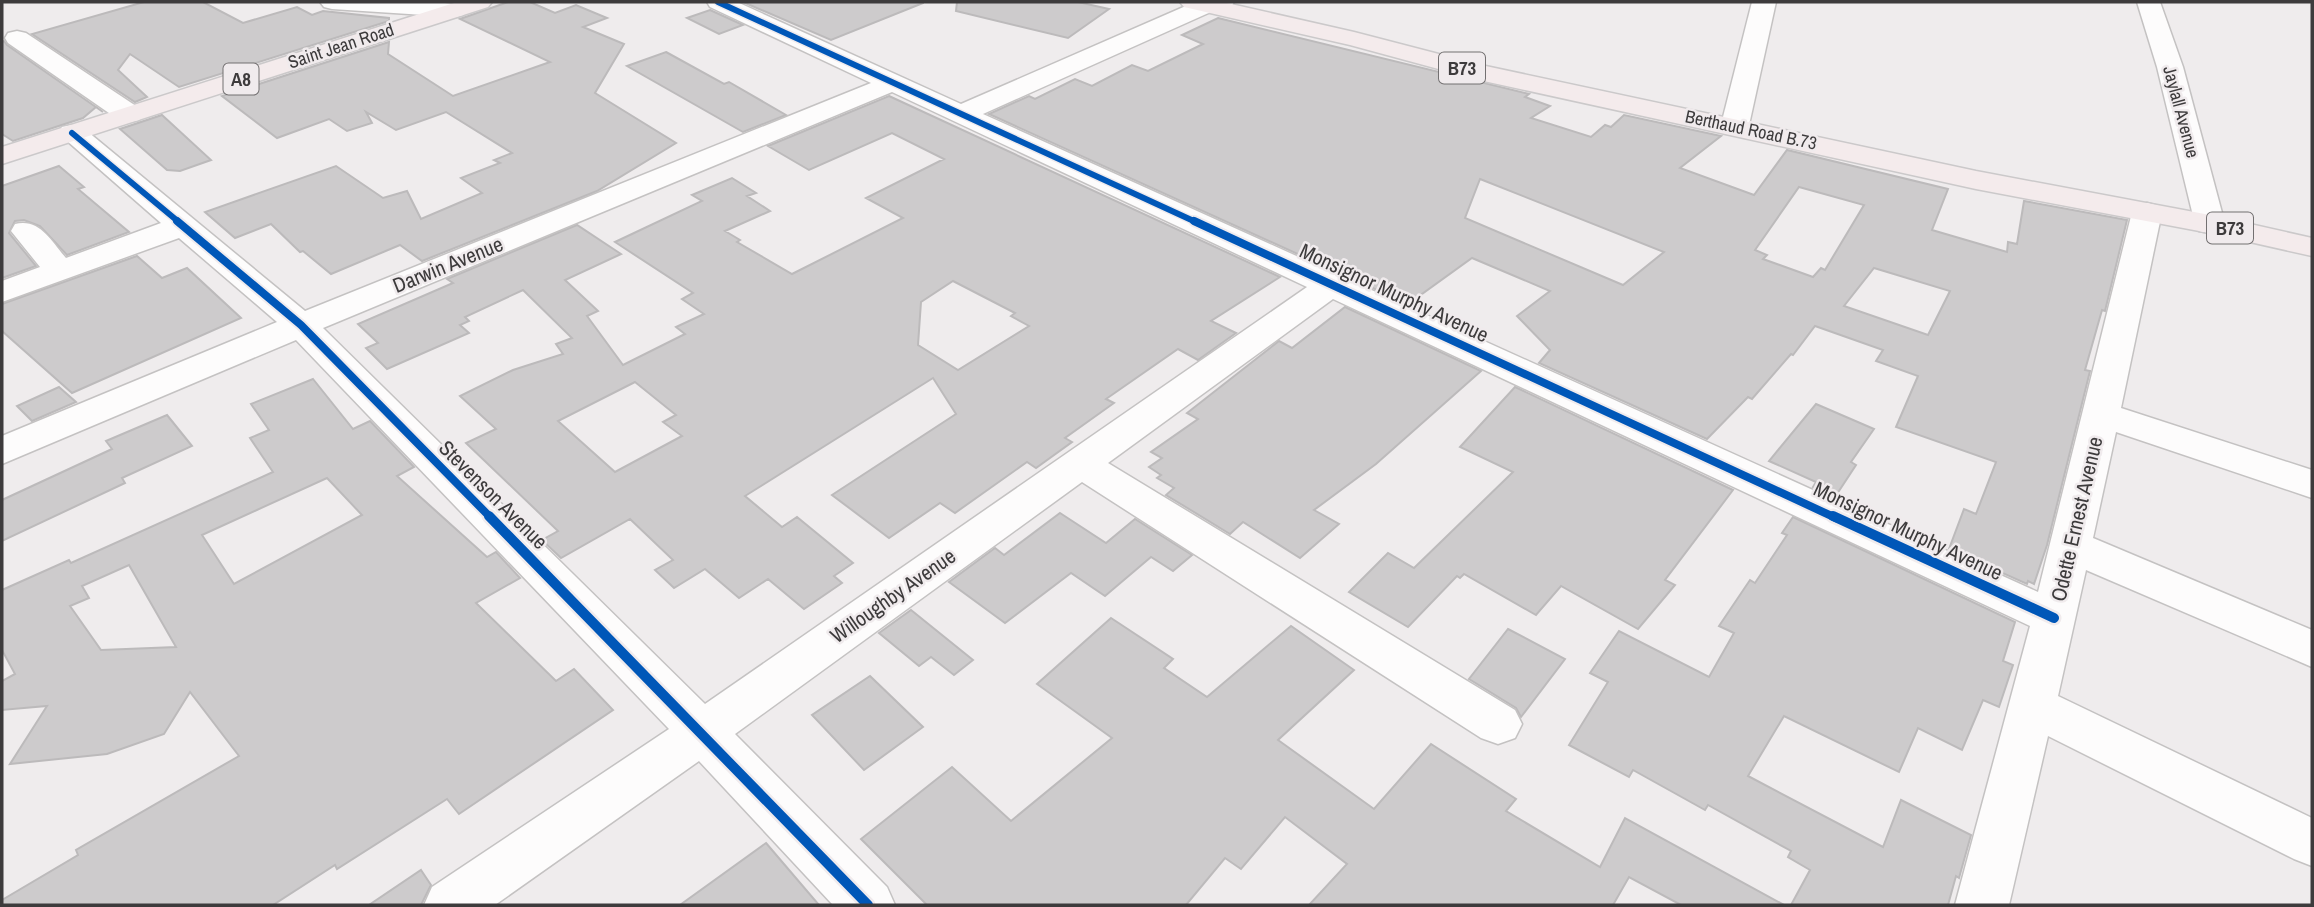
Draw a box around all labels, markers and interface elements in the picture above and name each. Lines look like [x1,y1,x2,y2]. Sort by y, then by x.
street label: Saint Jean Road [285,17,397,74]
road number: B73 [1439,52,1485,83]
street label: Jaylall Avenue [2157,63,2206,161]
road number: A8 [224,64,258,94]
street label: Berthaud Road B.73 [1683,103,1819,156]
road number: B73 [2207,212,2253,244]
street label: Darwin Avenue [388,229,507,300]
street label: Monsignor Murphy Avenue [1295,236,1493,349]
street label: Stevenson Avenue [432,434,554,556]
street label: Odette Ernest Avenue [2043,434,2110,604]
street label: Monsignor Murphy Avenue [1809,474,2007,587]
street label: Willoughby Avenue [824,542,961,650]

